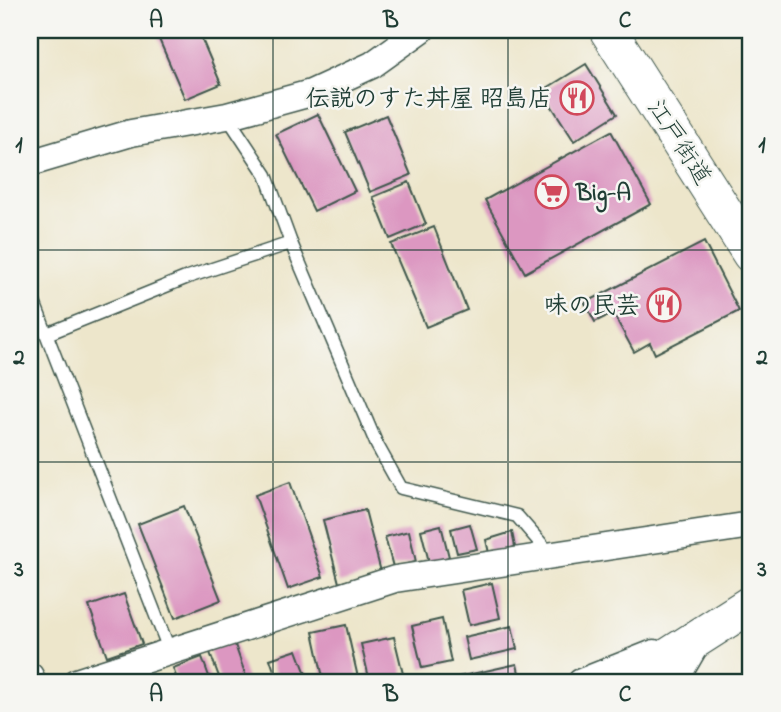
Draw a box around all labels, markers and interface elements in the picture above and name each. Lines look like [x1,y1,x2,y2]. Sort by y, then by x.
text: A [149,5,163,38]
text: B [382,5,399,38]
text: C [619,5,632,38]
restaurant icon: 伝説のすた丼屋 昭島店 [558,79,596,117]
place label: 伝説のすた丼屋 昭島店 [306,83,552,118]
street label: 江戸街道 [637,94,719,193]
text: 1 [15,130,23,163]
text: 1 [758,130,766,163]
supermarket icon: Big-A [533,173,571,211]
place label: Big-A [575,177,631,213]
restaurant icon: 味の民芸 [645,286,683,324]
place label: 味の民芸 [544,290,640,325]
text: 2 [12,342,25,375]
text: 2 [755,342,768,375]
text: 3 [13,554,24,587]
text: 3 [756,554,767,587]
text: A [149,679,163,712]
text: B [382,679,399,712]
text: C [619,679,632,712]

